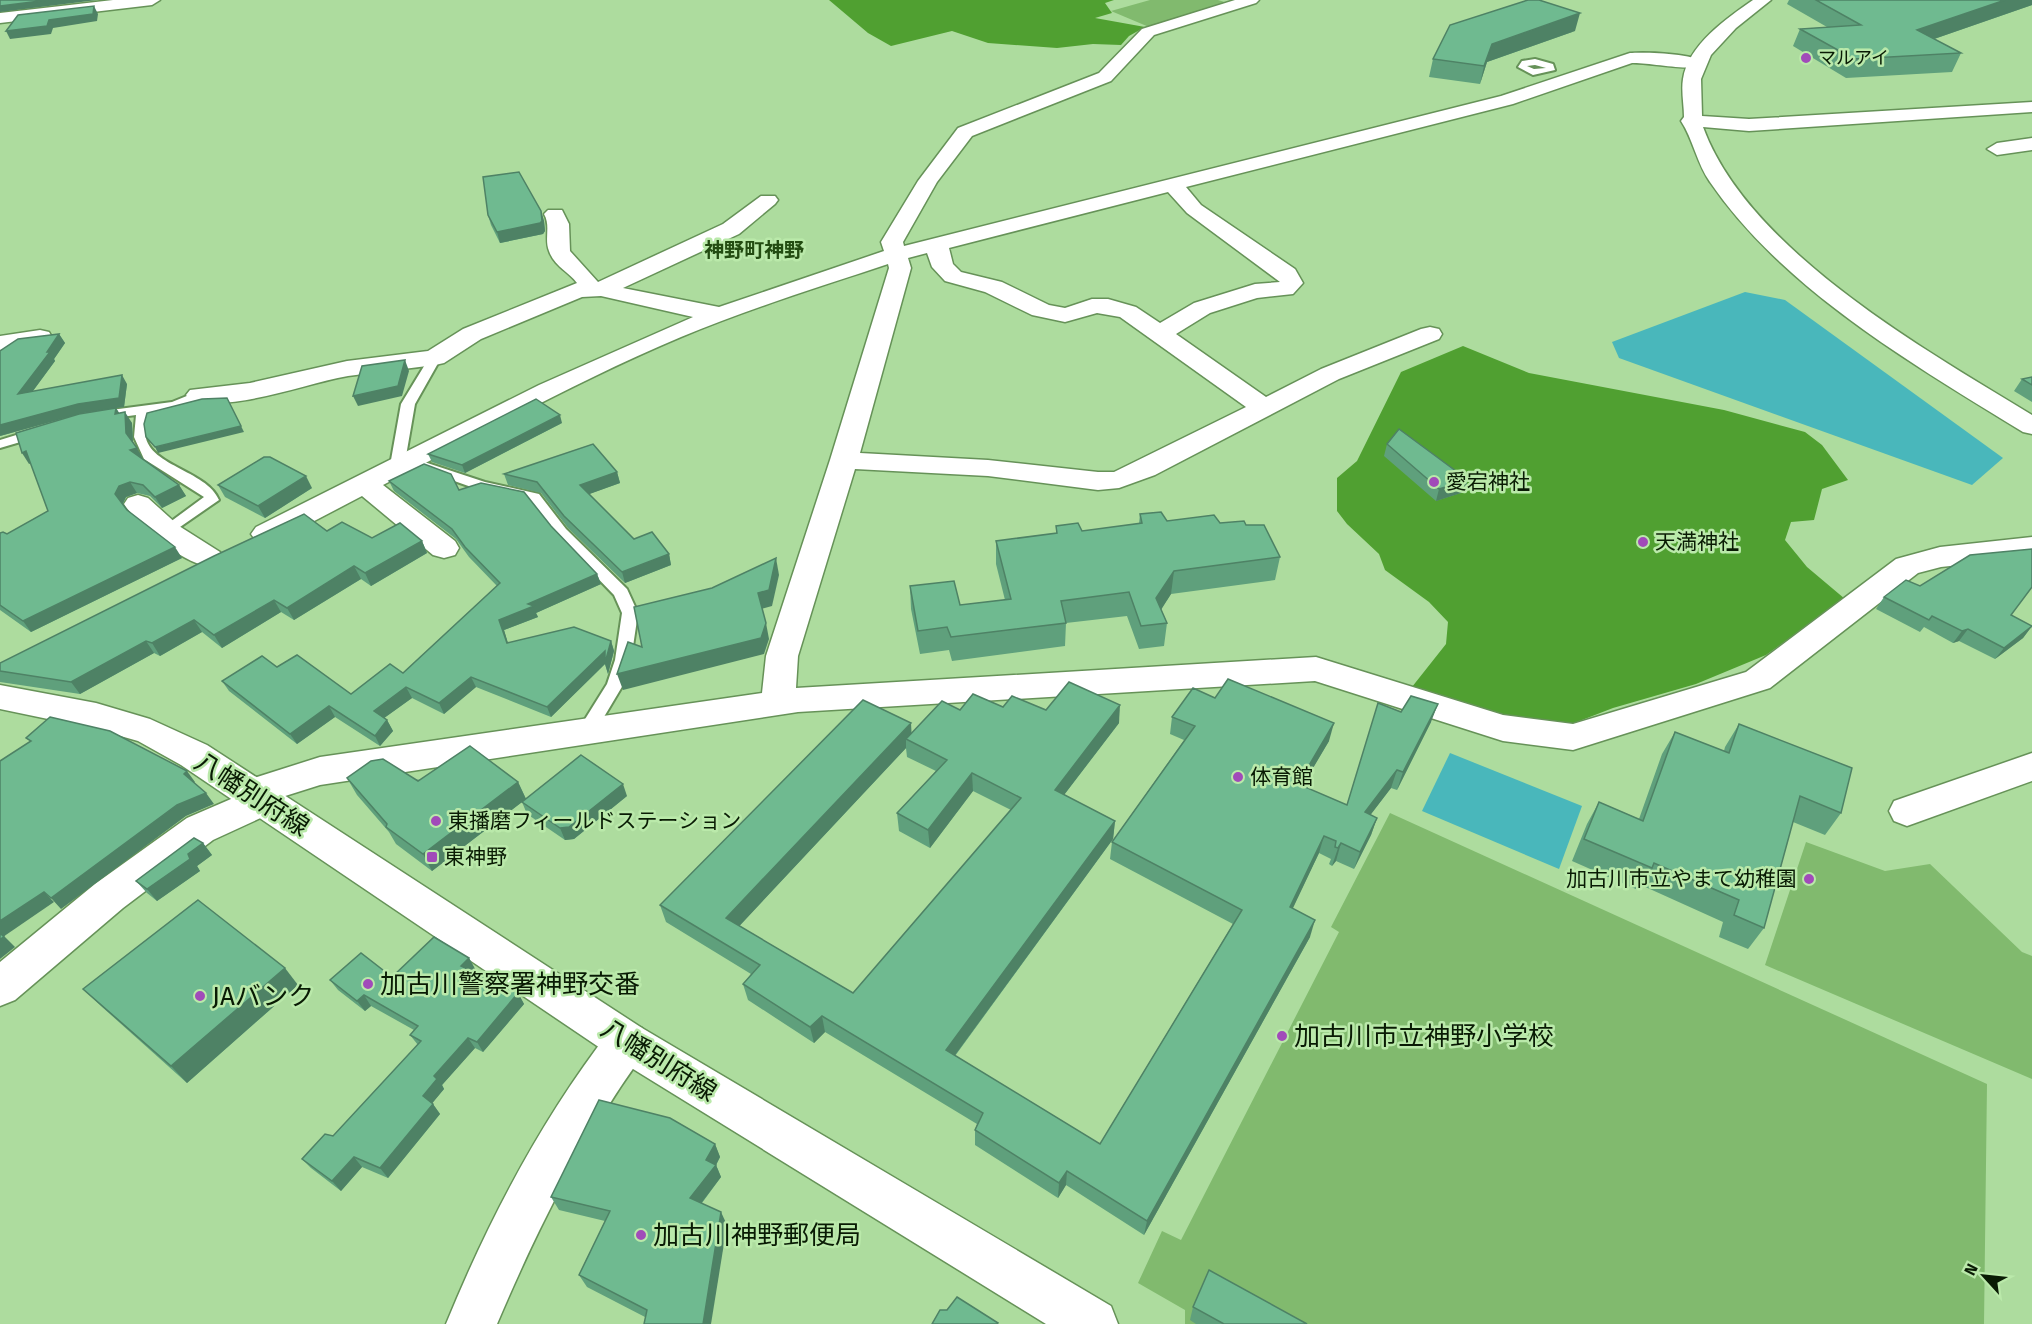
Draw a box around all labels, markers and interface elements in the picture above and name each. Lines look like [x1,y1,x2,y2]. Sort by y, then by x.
place label: マルアイ [1818,47,1889,69]
marker: マルアイ [1799,51,1813,65]
district label: 神野町神野 [704,238,804,262]
place label: 愛宕神社 [1446,469,1530,495]
marker: 愛宕神社 [1427,475,1441,489]
place label: 天満神社 [1655,529,1739,555]
marker: 天満神社 [1636,535,1650,549]
street label: 八幡別府線 [189,746,315,843]
place label: 体育館 [1250,764,1313,790]
marker: 体育館 [1231,770,1245,784]
place label: 東播磨フィールドステーション [448,808,741,834]
marker: 東播磨フィールドステーション [429,814,443,828]
place label: 東神野 [444,844,507,870]
marker: 東神野 [425,850,439,864]
place label: 加古川市立やまて幼稚園 [1566,866,1797,892]
marker: 加古川市立やまて幼稚園 [1802,872,1816,886]
place label: 加古川警察署神野交番 [380,969,640,1000]
marker: 加古川警察署神野交番 [361,977,375,991]
place label: JAバンク [212,981,314,1012]
marker: JAバンク [193,989,207,1003]
street label: 八幡別府線 [595,1013,722,1108]
place label: 加古川市立神野小学校 [1294,1021,1554,1052]
marker: 加古川市立神野小学校 [1275,1029,1289,1043]
place label: 加古川神野郵便局 [653,1220,861,1251]
marker: 加古川神野郵便局 [634,1228,648,1242]
north arrow [1954,1246,2014,1306]
text: N [1960,1260,1982,1278]

